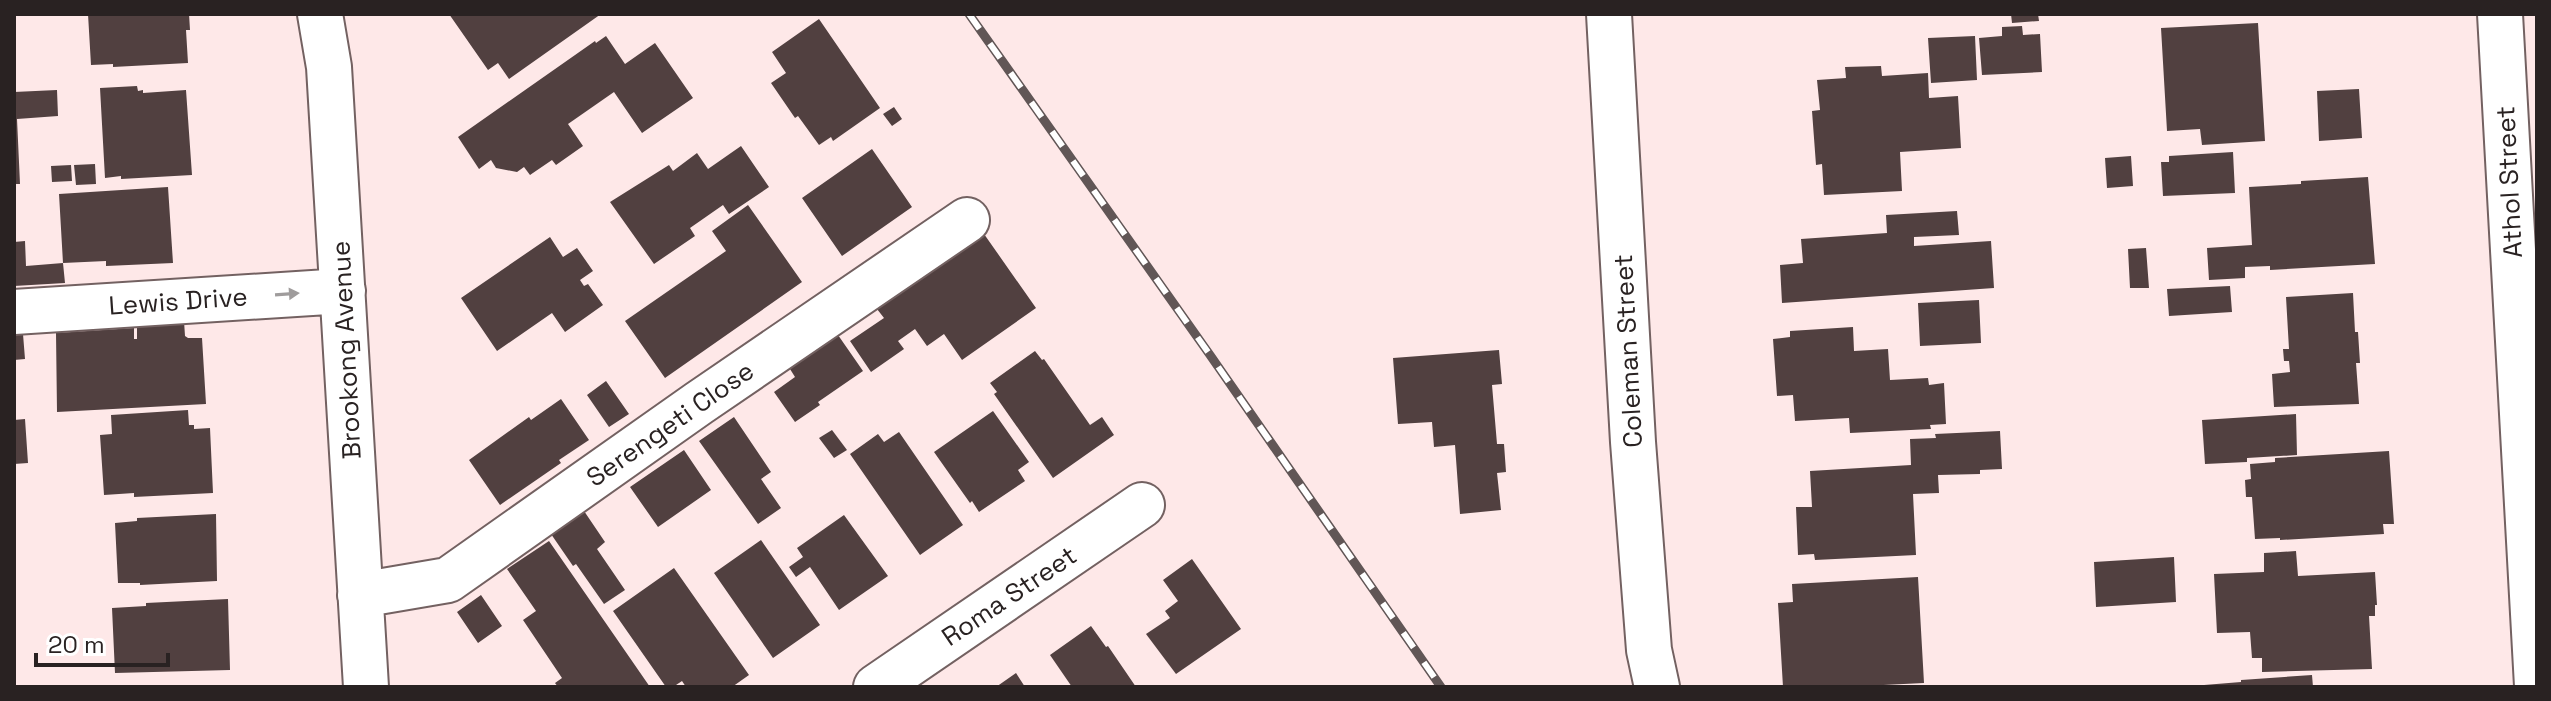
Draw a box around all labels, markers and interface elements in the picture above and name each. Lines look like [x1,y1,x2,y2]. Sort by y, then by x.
street label: Athol Street [2488,105,2530,259]
street label: Brookong Avenue [323,240,369,460]
street label: Coleman Street [1606,253,1650,449]
street label: Lewis Drive [107,279,249,323]
one-way arrow [275,287,300,300]
street label: Serengeti Close [580,354,760,494]
street label: Roma Street [935,538,1083,654]
scale bar [36,617,168,667]
text: 20 m [48,629,105,660]

